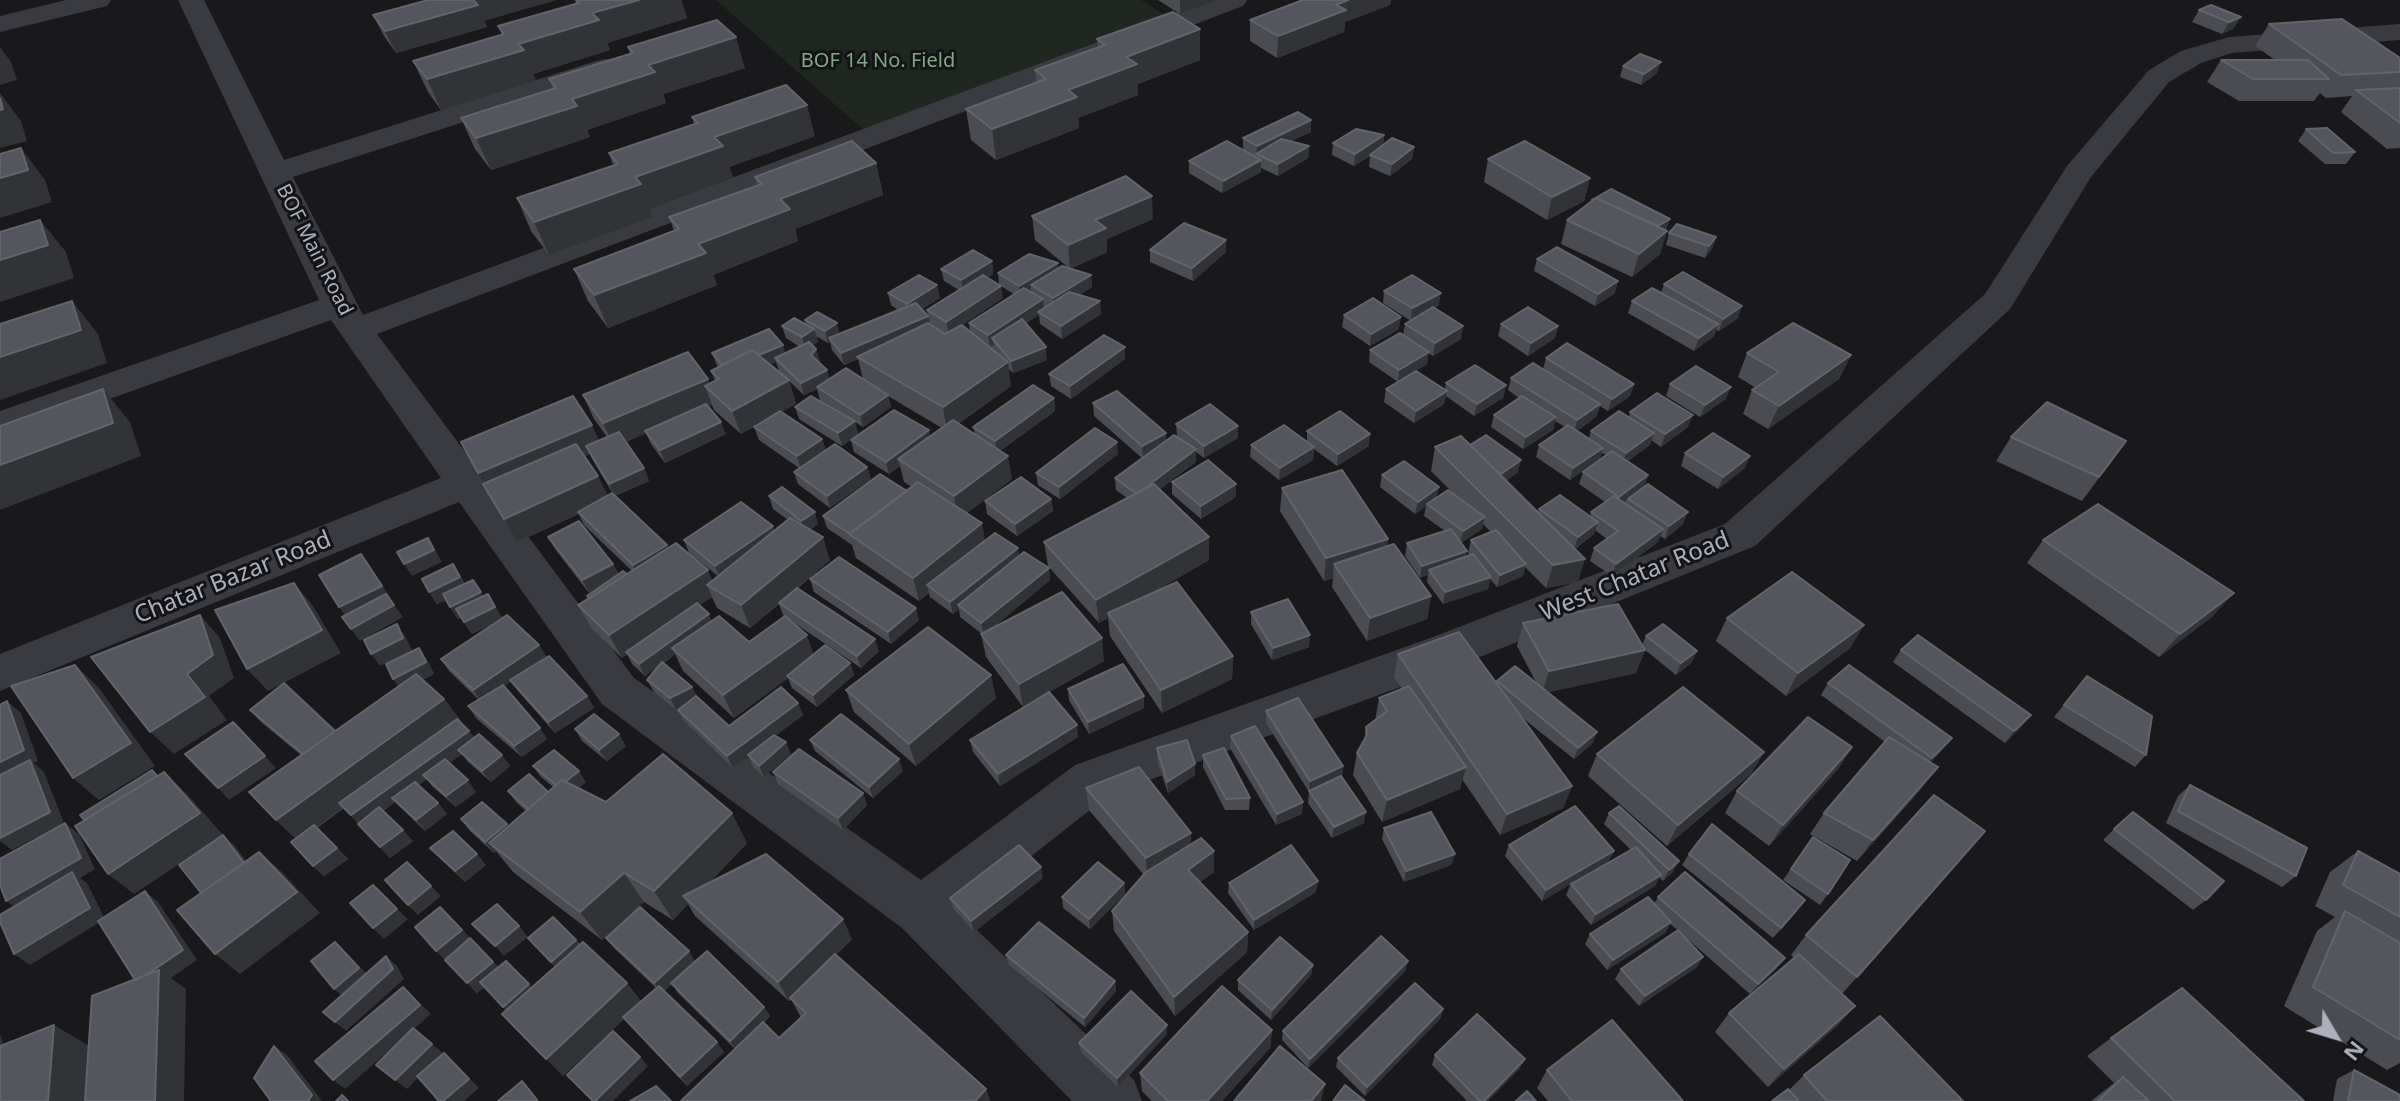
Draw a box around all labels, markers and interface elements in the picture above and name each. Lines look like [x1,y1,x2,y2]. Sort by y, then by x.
park label: BOF 14 No. Field [801,49,955,73]
street label: BOF Main Road [271,180,357,320]
street label: Chatar Bazar Road [131,525,335,631]
street label: West Chatar Road [1536,526,1734,628]
north arrow [2296,997,2376,1077]
text: N [2338,1035,2372,1068]

